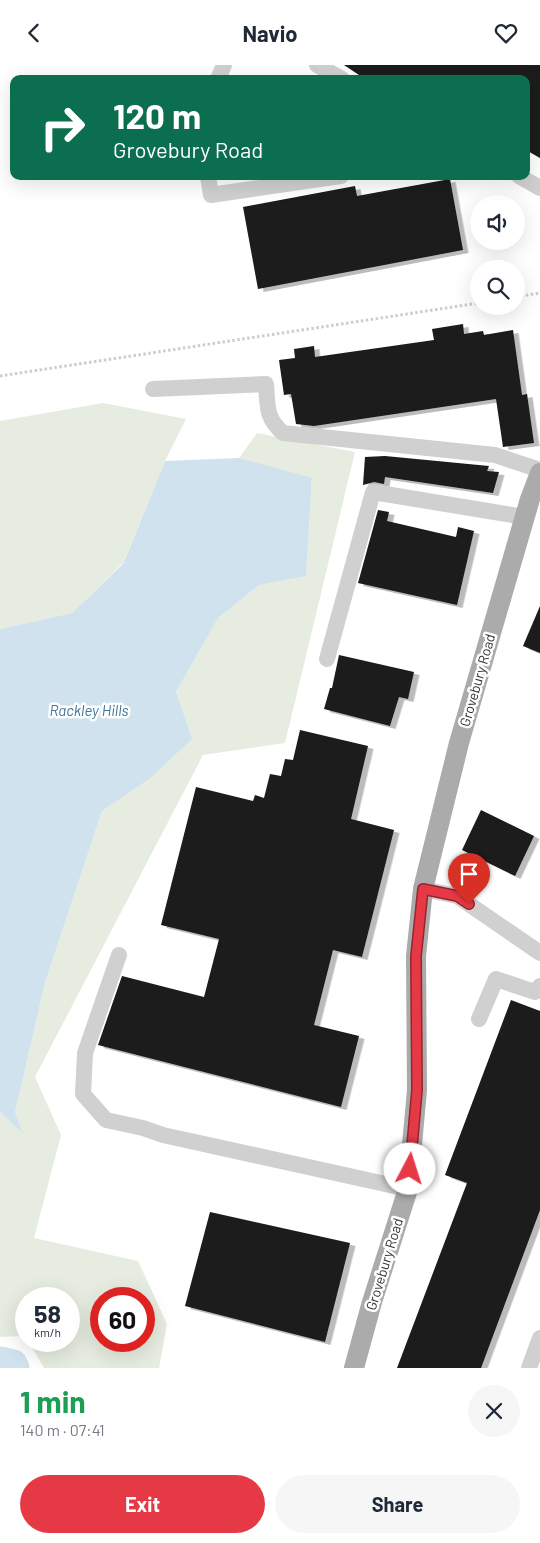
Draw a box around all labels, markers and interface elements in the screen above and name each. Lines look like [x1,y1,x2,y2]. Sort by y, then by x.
icon: back [20,19,48,47]
icon: heart [492,19,520,47]
text: Navio [242,20,298,46]
text: 120 m [113,94,201,136]
icon: right [30,95,95,160]
text: Grovebury Road [113,136,263,162]
map controls [470,195,525,315]
button: sound [470,195,525,250]
button: search [470,260,525,315]
street label: Grovebury Road [456,632,498,728]
water label: Rackley Hills [49,701,129,719]
pin [448,853,490,904]
icon: arrive [455,860,483,888]
position arrow [383,1142,435,1194]
street label: Grovebury Road [362,1216,406,1312]
speed limit sign: 60 [90,1287,155,1352]
text: 58 [34,1298,61,1328]
text: km/h [34,1325,61,1339]
text: 1 min [20,1383,86,1419]
button: close [468,1385,520,1437]
text: 140 m · 07:41 [20,1420,105,1439]
button: Exit [20,1475,265,1533]
button: Share [275,1475,520,1533]

